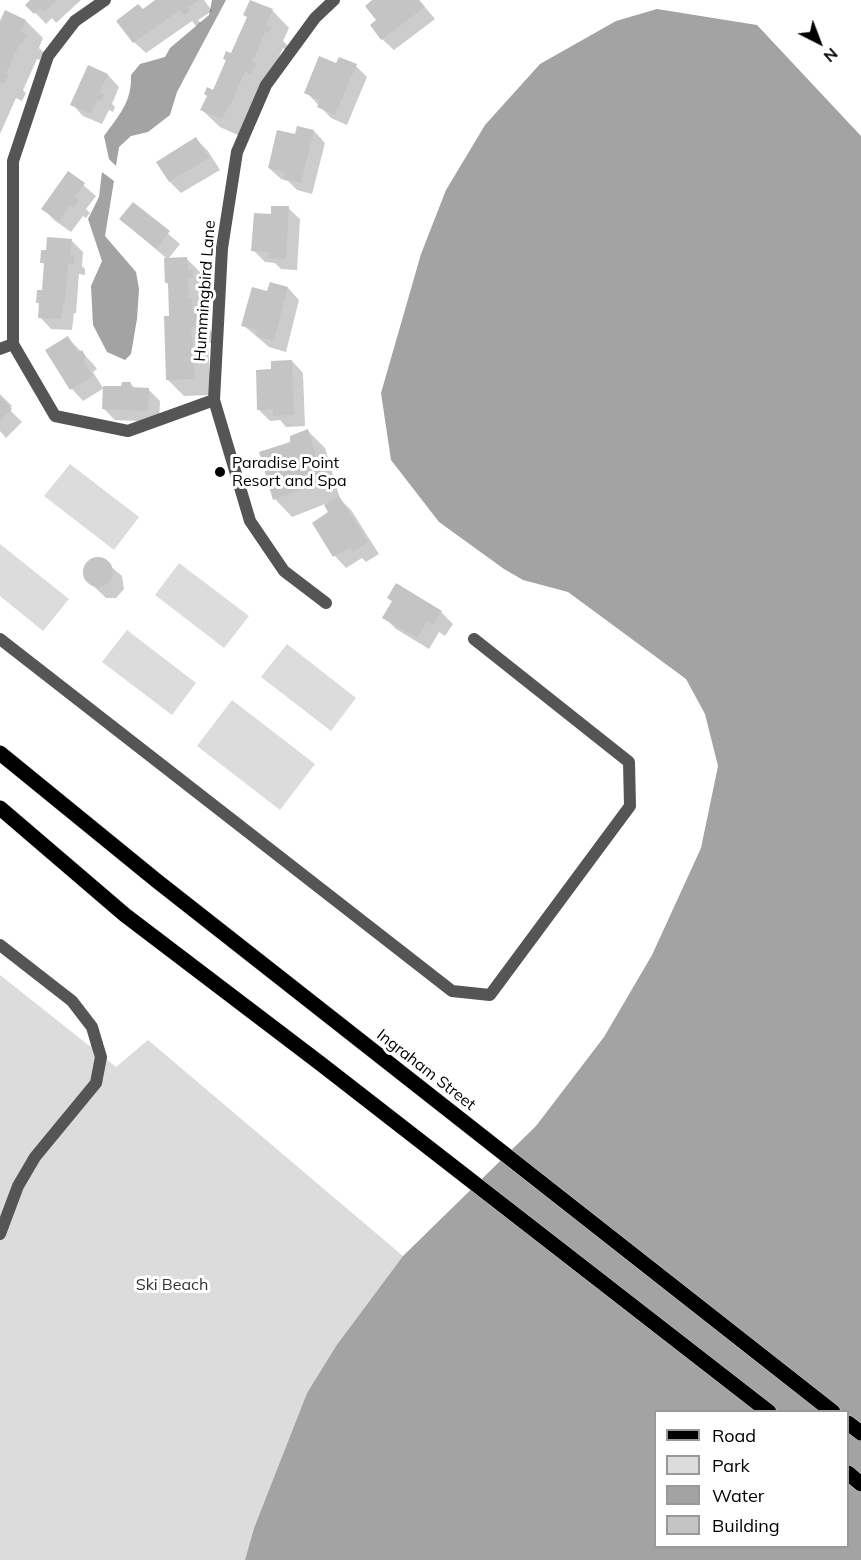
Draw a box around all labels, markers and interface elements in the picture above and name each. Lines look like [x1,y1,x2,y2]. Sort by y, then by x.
north arrow [789,12,849,72]
text: N [820,44,842,67]
street label: Hummingbird Lane [190,220,220,362]
place label: Paradise Point Resort and Spa [232,453,347,491]
marker: Paradise Point Resort and Spa [213,465,227,479]
street label: Ingraham Street [373,1026,479,1114]
park label: Ski Beach [136,1275,208,1295]
legend [654,1410,849,1548]
text: Road [712,1424,756,1447]
text: Park [712,1454,750,1477]
text: Water [712,1484,764,1507]
text: Building [712,1514,780,1537]

